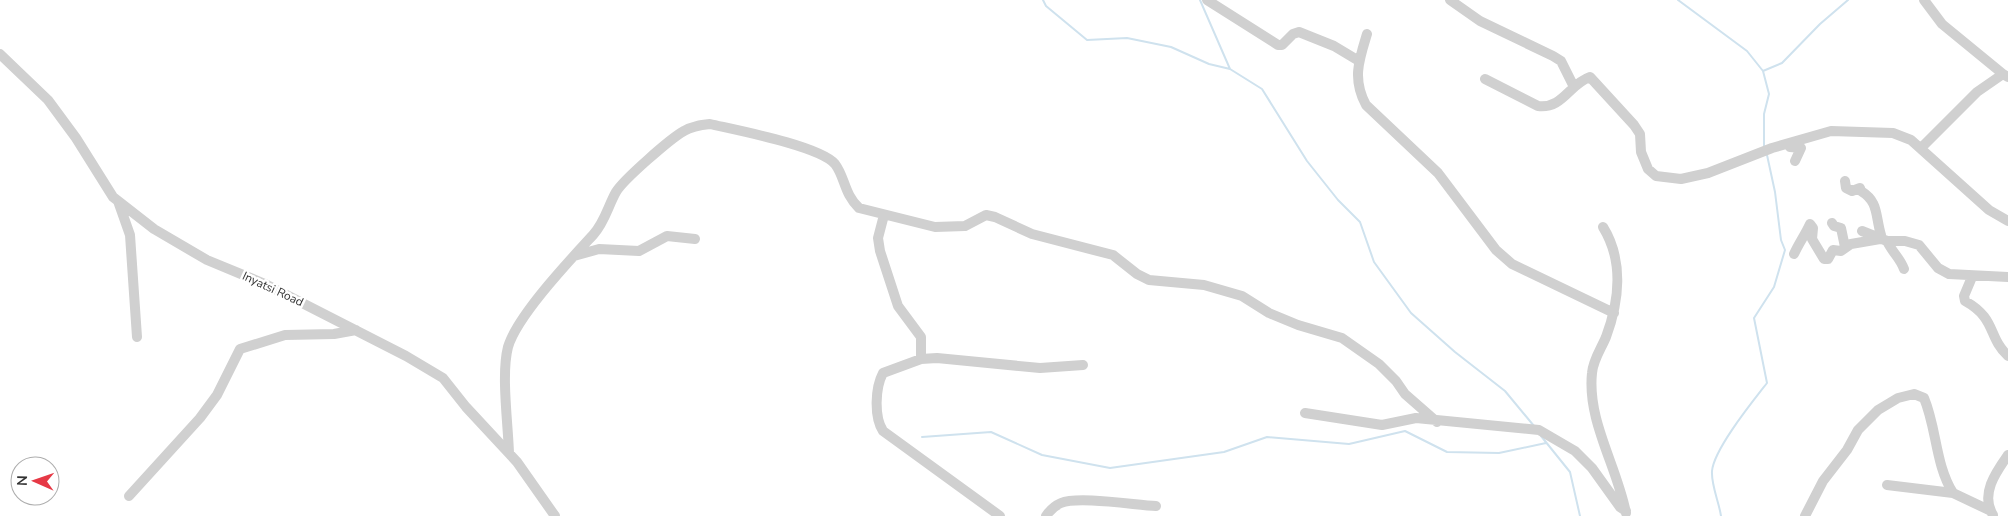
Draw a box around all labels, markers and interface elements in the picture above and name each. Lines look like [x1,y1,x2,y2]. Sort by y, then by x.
street label: Inyatsi Road [240,268,306,310]
north arrow [10,456,60,506]
text: N [13,475,32,486]

